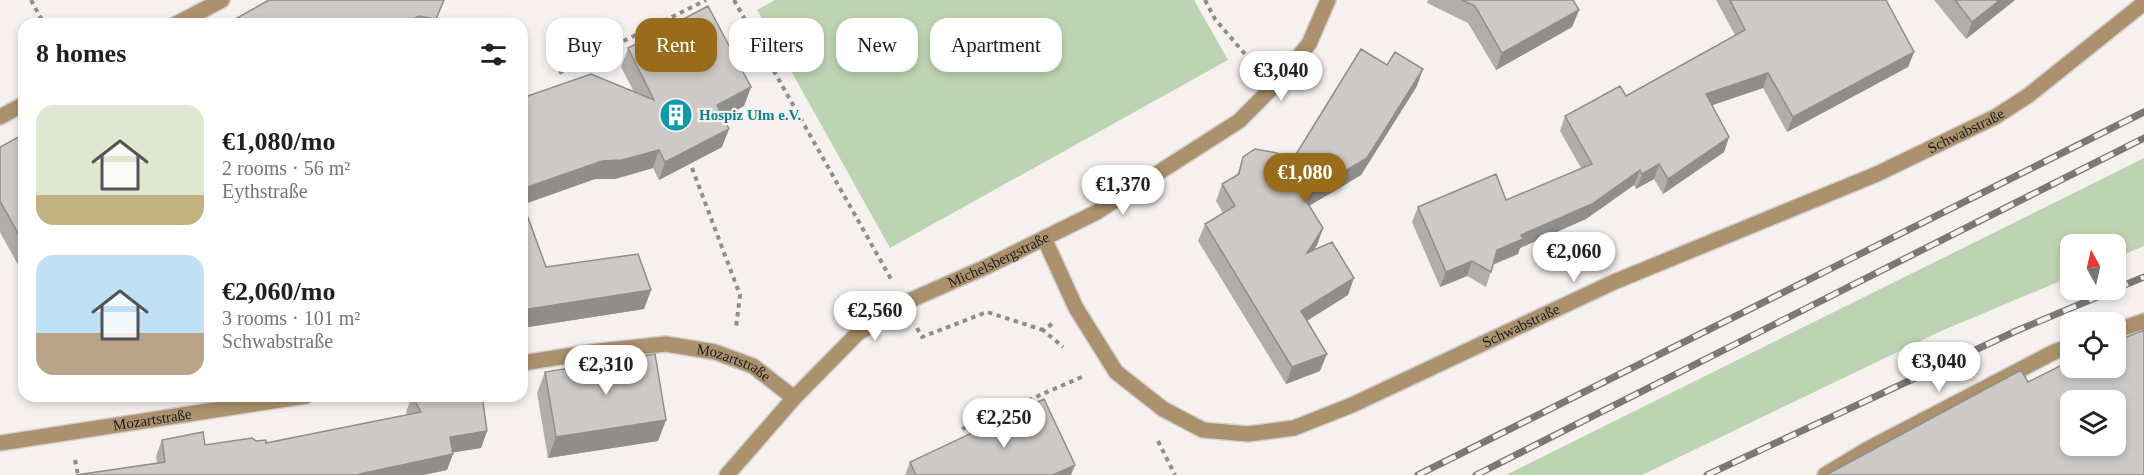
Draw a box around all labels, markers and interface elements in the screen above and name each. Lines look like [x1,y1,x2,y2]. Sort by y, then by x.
chip: Buy [546,18,623,72]
chip: Rent [635,18,717,72]
chip: Filters [729,18,824,72]
chip: New [836,18,918,72]
chip: Apartment [930,18,1062,72]
icon: filters [477,38,510,71]
text: 8 homes [36,39,126,68]
pin: €3,040 [1232,51,1330,102]
text: €3,040 [1254,59,1309,81]
building icon: Hospiz Ulm e.V. [658,97,694,133]
street label: Schwabstraße [1925,105,2008,156]
place label: Hospiz Ulm e.V. [699,107,801,123]
text: €1,080/mo [222,127,335,156]
icon: home [84,129,156,201]
pin: €1,080 [1256,153,1354,204]
text: 2 rooms · 56 m² [222,157,350,179]
text: €1,080 [1278,161,1333,183]
pin: €1,370 [1074,165,1172,216]
text: €1,370 [1096,173,1151,195]
text: Eythstraße [222,180,308,202]
street label: Michelsbergstraße [945,229,1052,291]
pin: €2,060 [1525,232,1623,283]
north arrow [2060,234,2126,300]
map controls [2060,234,2126,456]
text: €2,060 [1547,240,1602,262]
text: €2,060/mo [222,277,335,306]
icon: home [84,279,156,351]
pin: €2,560 [826,291,924,342]
text: €2,560 [848,299,903,321]
street label: Schwabstraße [1480,301,1562,351]
text: 3 rooms · 101 m² [222,307,360,329]
button: locate [2060,312,2126,378]
text: Schwabstraße [222,330,333,352]
street label: Mozartstraße [695,341,774,385]
pin: €3,040 [1890,342,1988,393]
pin: €2,310 [557,345,655,396]
text: €3,040 [1912,350,1967,372]
text: €2,310 [579,353,634,375]
button: layers [2060,390,2126,456]
pin: €2,250 [955,398,1053,449]
street label: Mozartstraße [112,406,193,434]
text: €2,250 [977,406,1032,428]

